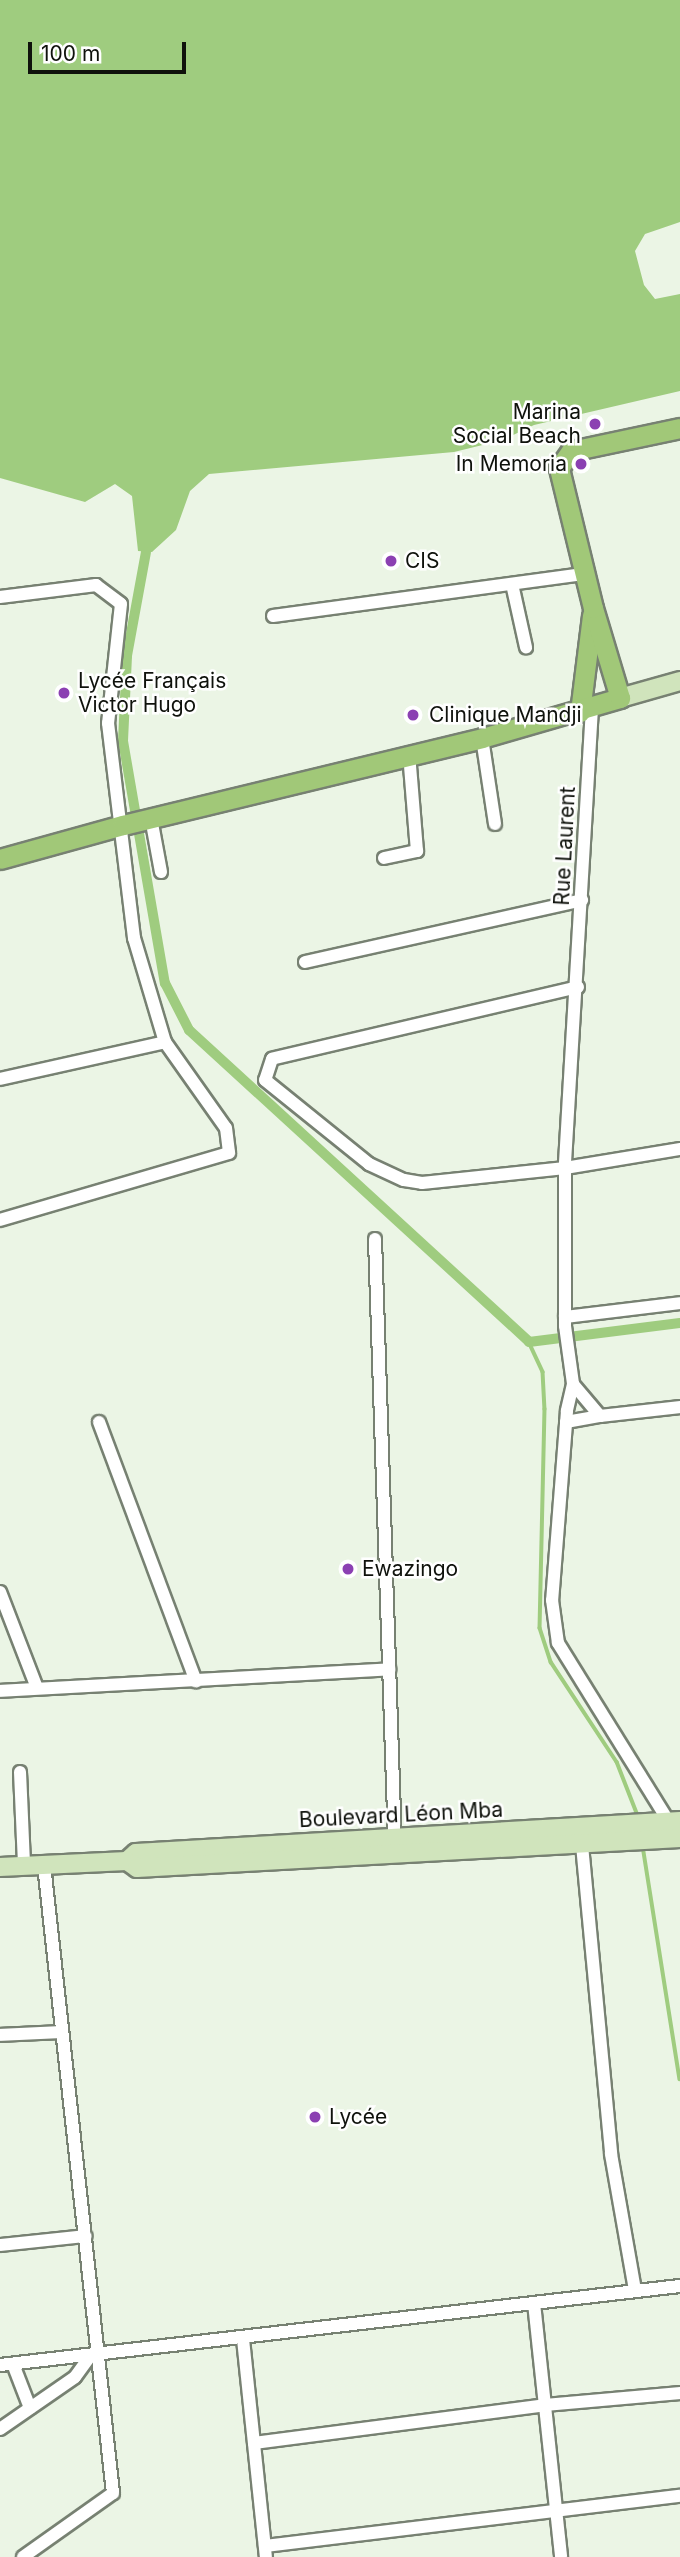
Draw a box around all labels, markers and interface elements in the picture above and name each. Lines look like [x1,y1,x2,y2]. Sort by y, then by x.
scale bar [32,28,189,72]
text: 100 m [41,41,100,66]
place label: Marina Social Beach [453,399,581,449]
marker: Marina Social Beach [587,416,603,432]
place label: In Memoria [456,451,567,477]
marker: In Memoria [573,456,589,472]
place label: CIS [405,548,439,574]
marker: CIS [383,553,399,569]
place label: Lycée Français Victor Hugo [78,668,226,718]
marker: Lycée Français Victor Hugo [56,685,72,701]
place label: Clinique Mandji [429,702,582,728]
marker: Clinique Mandji [403,705,423,725]
street label: Rue Laurent [549,786,581,906]
place label: Ewazingo [362,1556,458,1582]
marker: Ewazingo [340,1561,356,1577]
street label: Boulevard Léon Mba [298,1797,504,1833]
place label: Lycée [329,2104,387,2130]
marker: Lycée [307,2109,323,2125]

